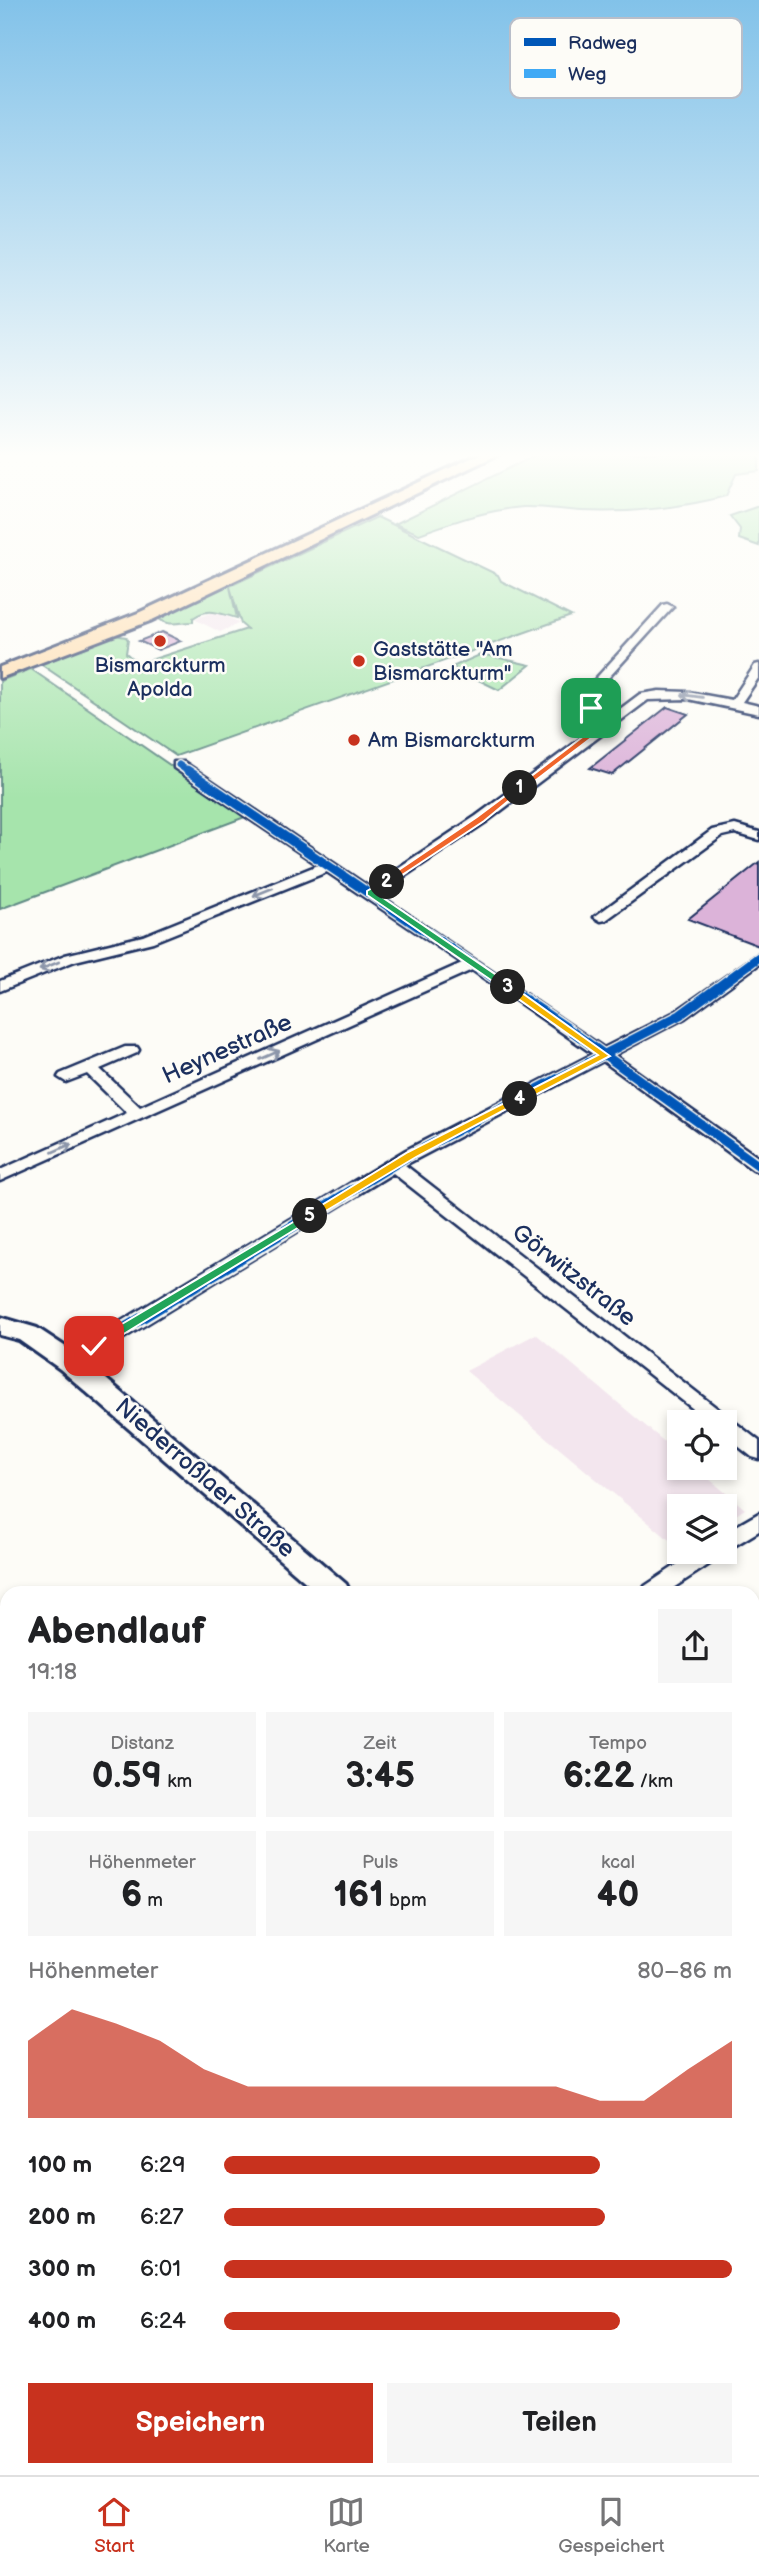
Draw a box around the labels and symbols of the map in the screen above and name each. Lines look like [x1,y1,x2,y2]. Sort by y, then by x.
legend [510,18,742,98]
text: Radweg [568,32,637,55]
text: Weg [568,63,606,86]
marker: Bismarckturm Apolda [152,633,168,649]
place label: Gaststätte "Am Bismarckturm" [373,637,513,686]
place label: Bismarckturm Apolda [94,653,226,702]
marker: Gaststätte "Am Bismarckturm" [351,653,367,669]
pin [561,678,621,738]
one-way arrow [681,689,704,702]
place label: Am Bismarckturm [368,728,535,753]
marker: Am Bismarckturm [346,732,362,748]
pin: 1 [503,770,538,806]
pin: 2 [370,864,404,900]
one-way arrow [253,887,275,900]
one-way arrow [38,961,60,974]
pin: 3 [490,970,526,1004]
street label: Heynestraße [158,1008,296,1090]
one-way arrow [259,1048,280,1061]
pin: 4 [503,1082,538,1116]
one-way arrow [51,1141,72,1154]
pin: 5 [292,1198,328,1234]
street label: Görwitzstraße [506,1218,642,1332]
pin [64,1316,124,1376]
street label: Niederroßlaer Straße [109,1392,301,1564]

